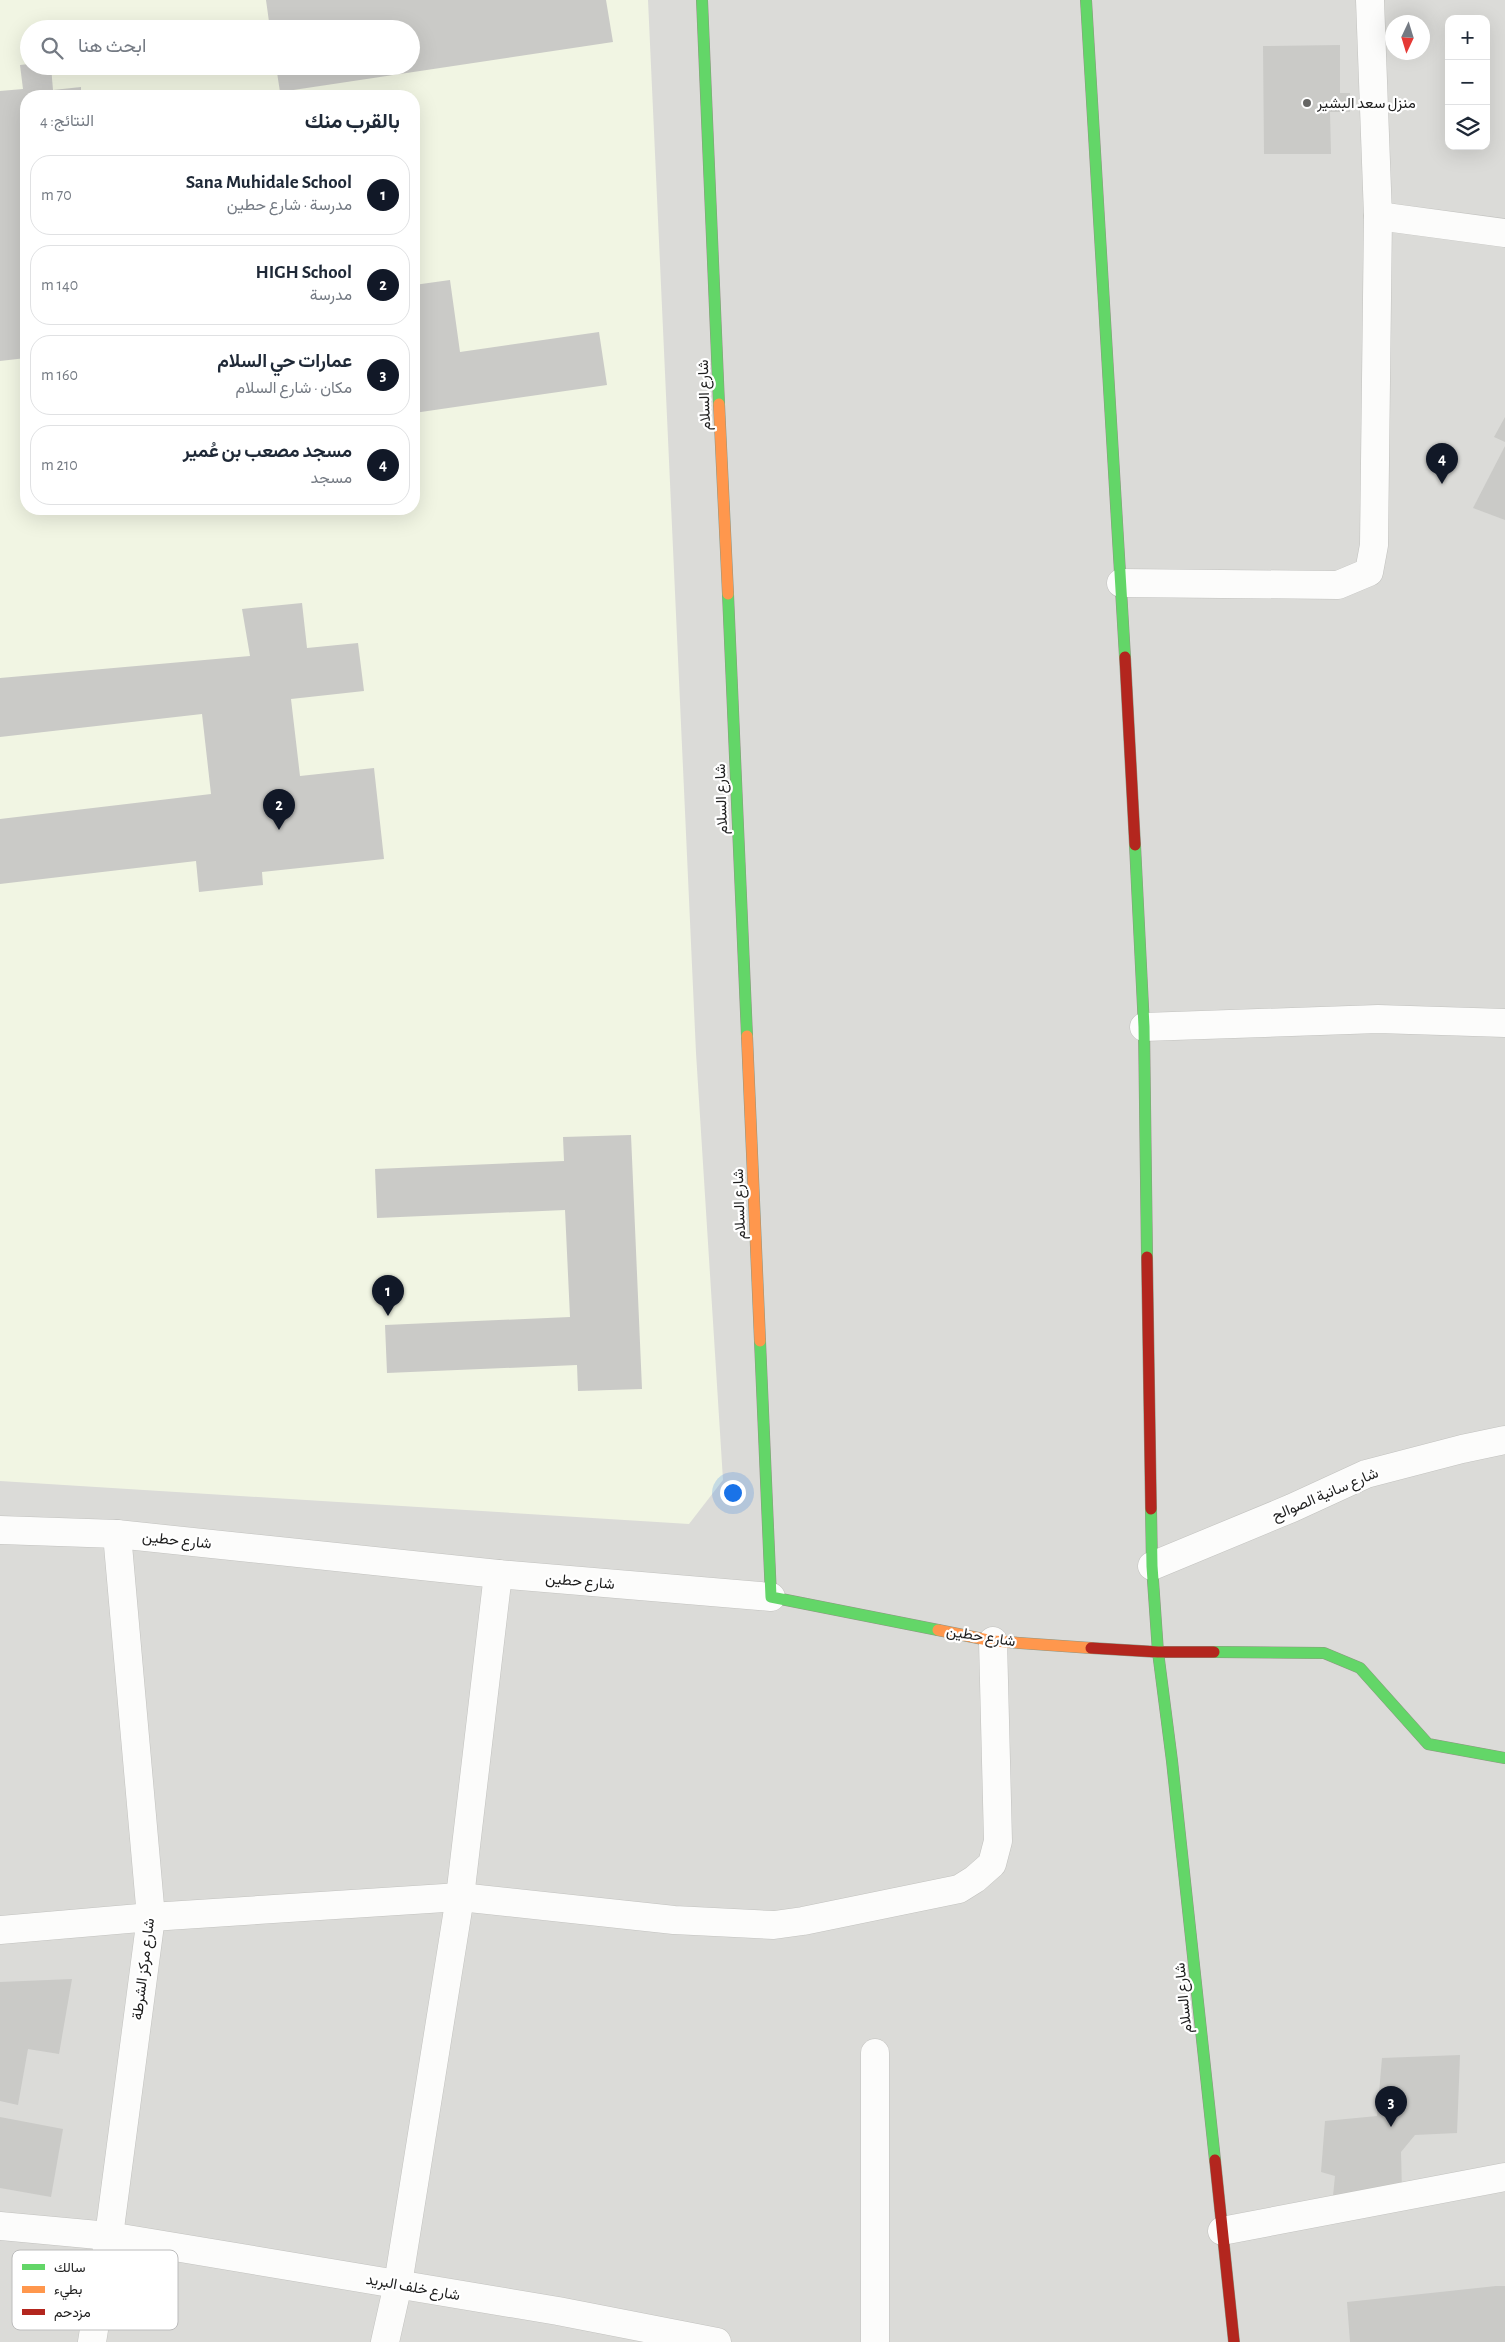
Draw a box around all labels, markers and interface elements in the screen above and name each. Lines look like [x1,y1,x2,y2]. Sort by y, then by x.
north arrow [1385,15,1430,60]
map controls [1445,15,1490,150]
button: + [1445,15,1490,60]
search box [20,20,420,75]
icon: search [38,34,66,62]
text: ابحث هنا [78,37,146,56]
button: − [1445,60,1490,105]
place label: منزل سعد البشير [1316,96,1416,112]
marker: منزل سعد البشير [1301,97,1313,109]
button: layers [1445,105,1490,150]
text: بالقرب منك [305,111,400,132]
text: النتائج: 4 [40,113,94,129]
text: Sana Muhidale School [186,173,352,192]
text: 70 m [41,187,72,203]
text: 1 [380,187,386,203]
text: مدرسة · شارع حطين [227,197,352,213]
text: HIGH School [256,263,352,282]
text: 140 m [41,277,78,293]
text: 2 [379,277,387,293]
text: مدرسة [310,287,352,303]
text: عمارات حي السلام [217,352,352,371]
street label: شارع السلام [696,359,716,431]
text: 160 m [41,367,78,383]
text: 3 [380,367,386,383]
text: مكان · شارع السلام [236,380,352,396]
text: مسجد مصعب بن عُمير [183,442,352,461]
pin: 4 [1426,443,1458,484]
text: 210 m [41,457,78,473]
text: 4 [379,457,387,473]
text: مسجد [311,470,352,486]
street label: شارع السلام [713,763,733,835]
pin: 2 [263,789,295,830]
street label: شارع السلام [731,1168,751,1240]
pin: 1 [372,1275,404,1316]
street label: شارع سانية الصوالح [1270,1465,1382,1526]
your location [720,1480,746,1506]
street label: شارع حطين [141,1529,213,1555]
street label: شارع حطين [544,1571,615,1595]
street label: شارع حطين [945,1624,1017,1652]
street label: شارع مركز الشرطة [130,1917,160,2021]
street label: شارع السلام [1172,1961,1198,2034]
pin: 3 [1375,2086,1407,2127]
legend [12,2250,178,2330]
text: سالك [54,2261,85,2275]
street label: شارع خلف البريد [364,2272,461,2306]
text: بطيء [54,2283,82,2301]
text: مزدحم [54,2306,91,2321]

